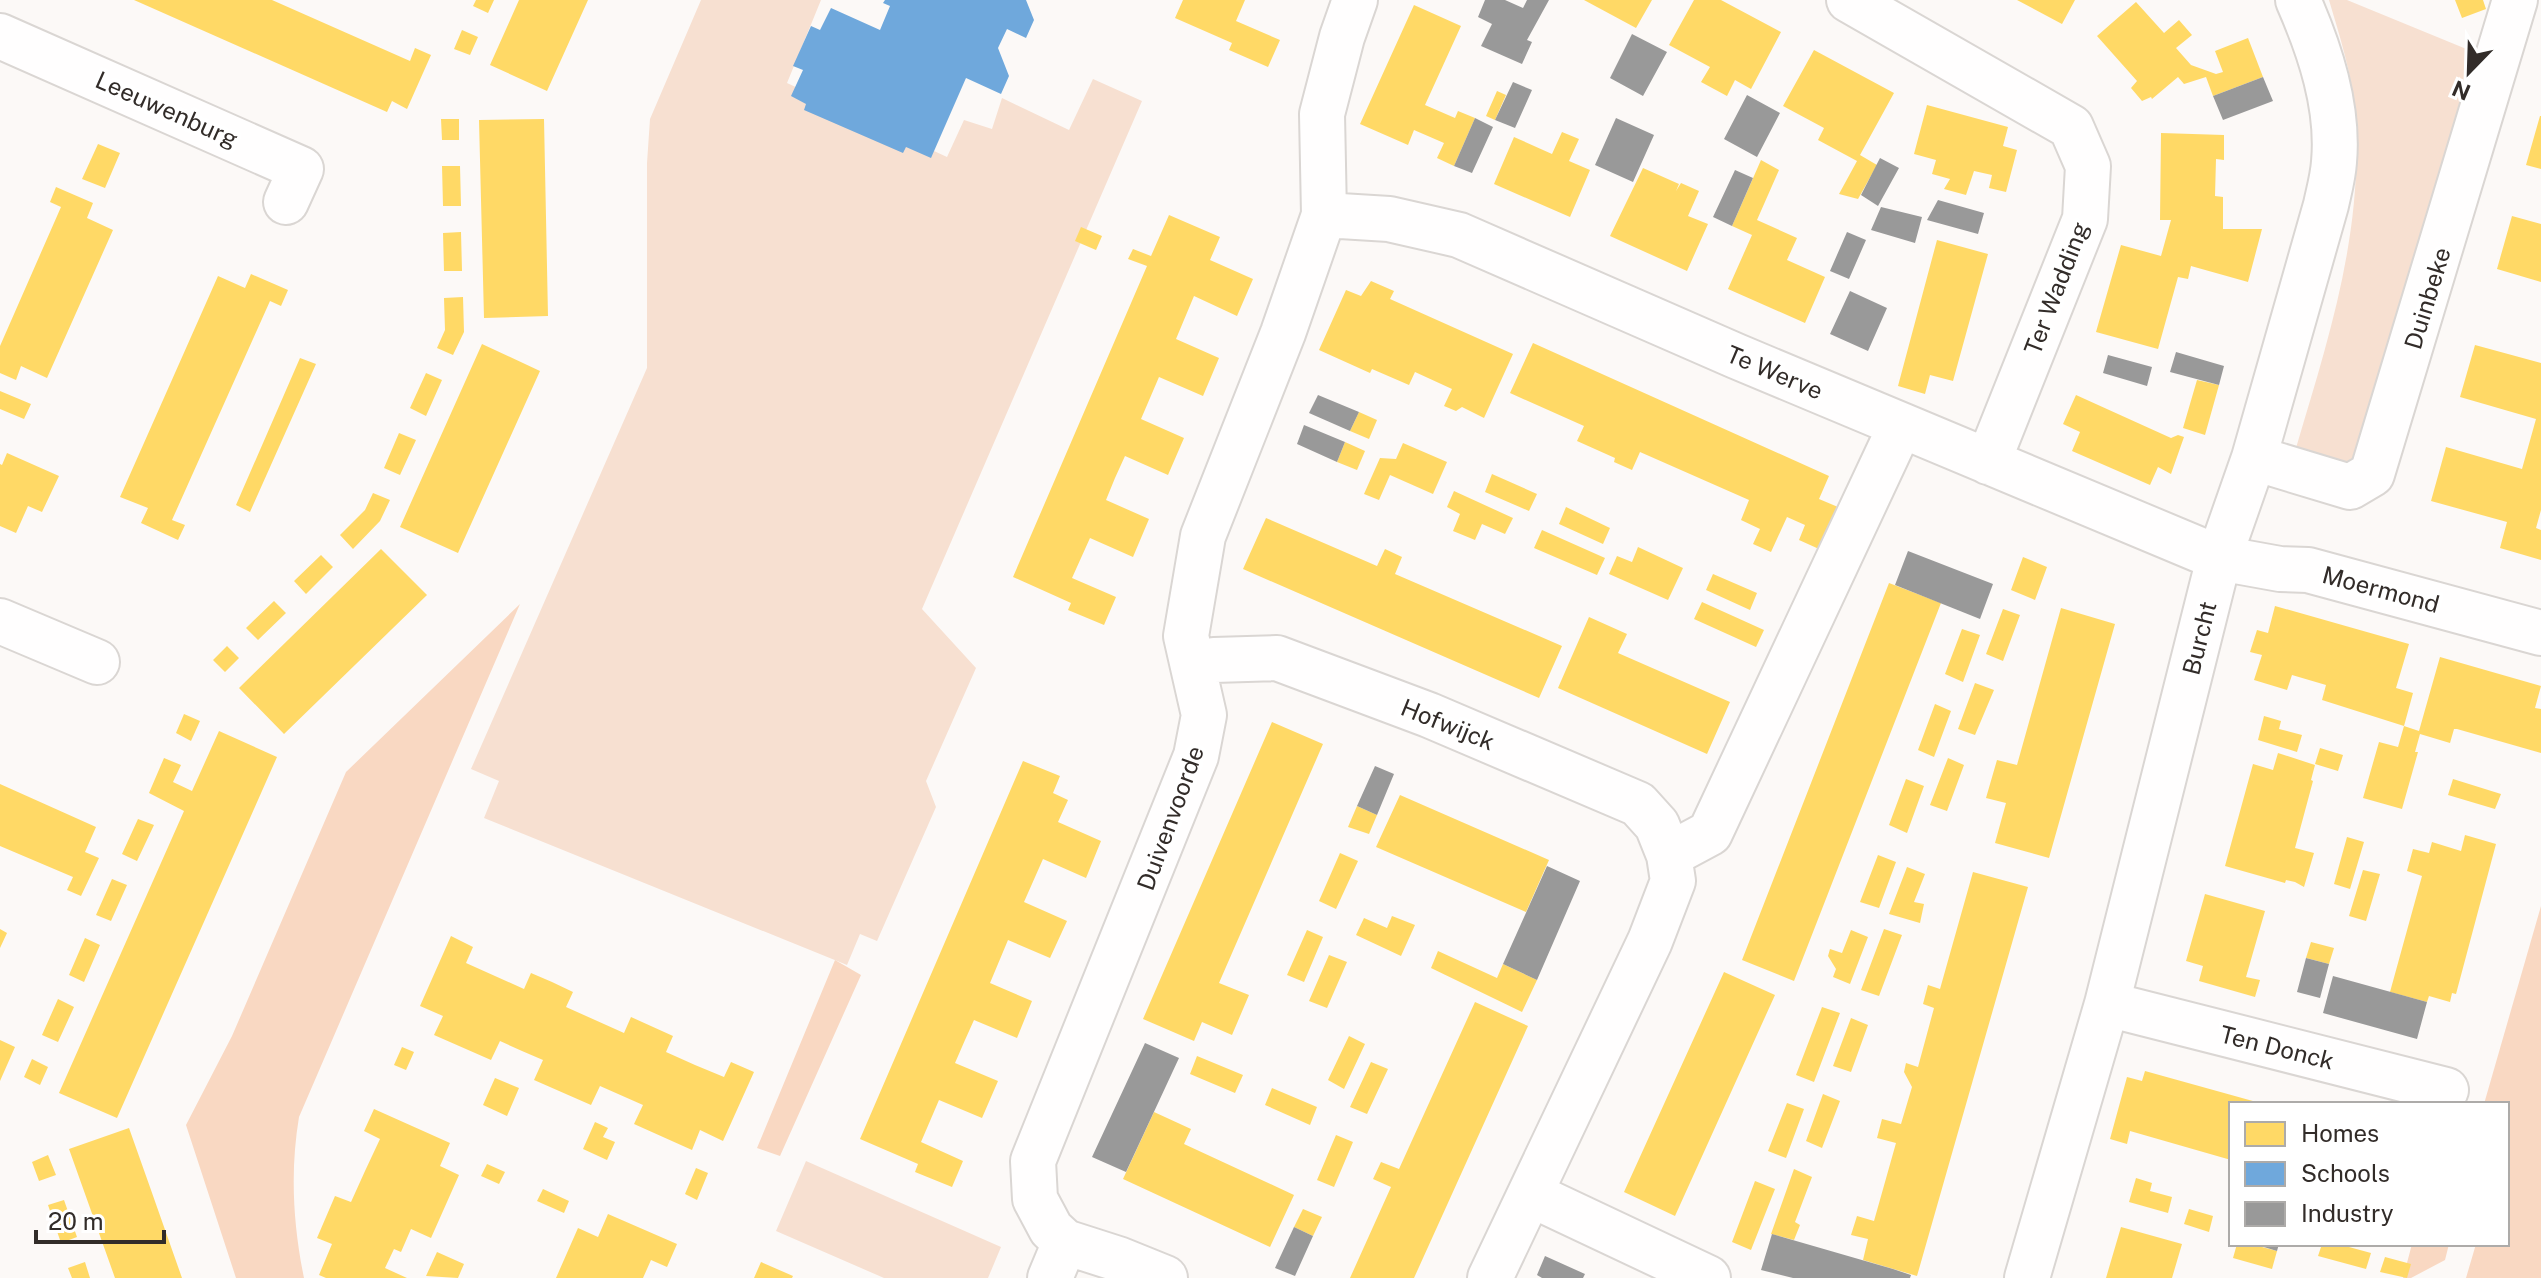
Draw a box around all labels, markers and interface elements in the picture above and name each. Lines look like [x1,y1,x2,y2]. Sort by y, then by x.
north arrow [2429,32,2509,112]
street label: Leeuwenburg [92,65,242,153]
text: N [2448,75,2474,106]
street label: Ter Wadding [2018,218,2094,358]
street label: Duinbeke [2398,244,2456,352]
street label: Te Werve [1723,339,1827,405]
street label: Moermond [2319,560,2443,618]
street label: Burcht [2176,598,2222,678]
street label: Hofwijck [1397,693,1499,755]
street label: Duivenvoorde [1131,742,1209,894]
street label: Ten Donck [2217,1019,2337,1075]
legend [2229,1102,2509,1246]
text: Homes [2301,1119,2379,1147]
text: Schools [2301,1159,2390,1187]
scale bar [36,1194,164,1244]
text: Industry [2301,1199,2394,1227]
text: 20 m [48,1207,104,1235]

